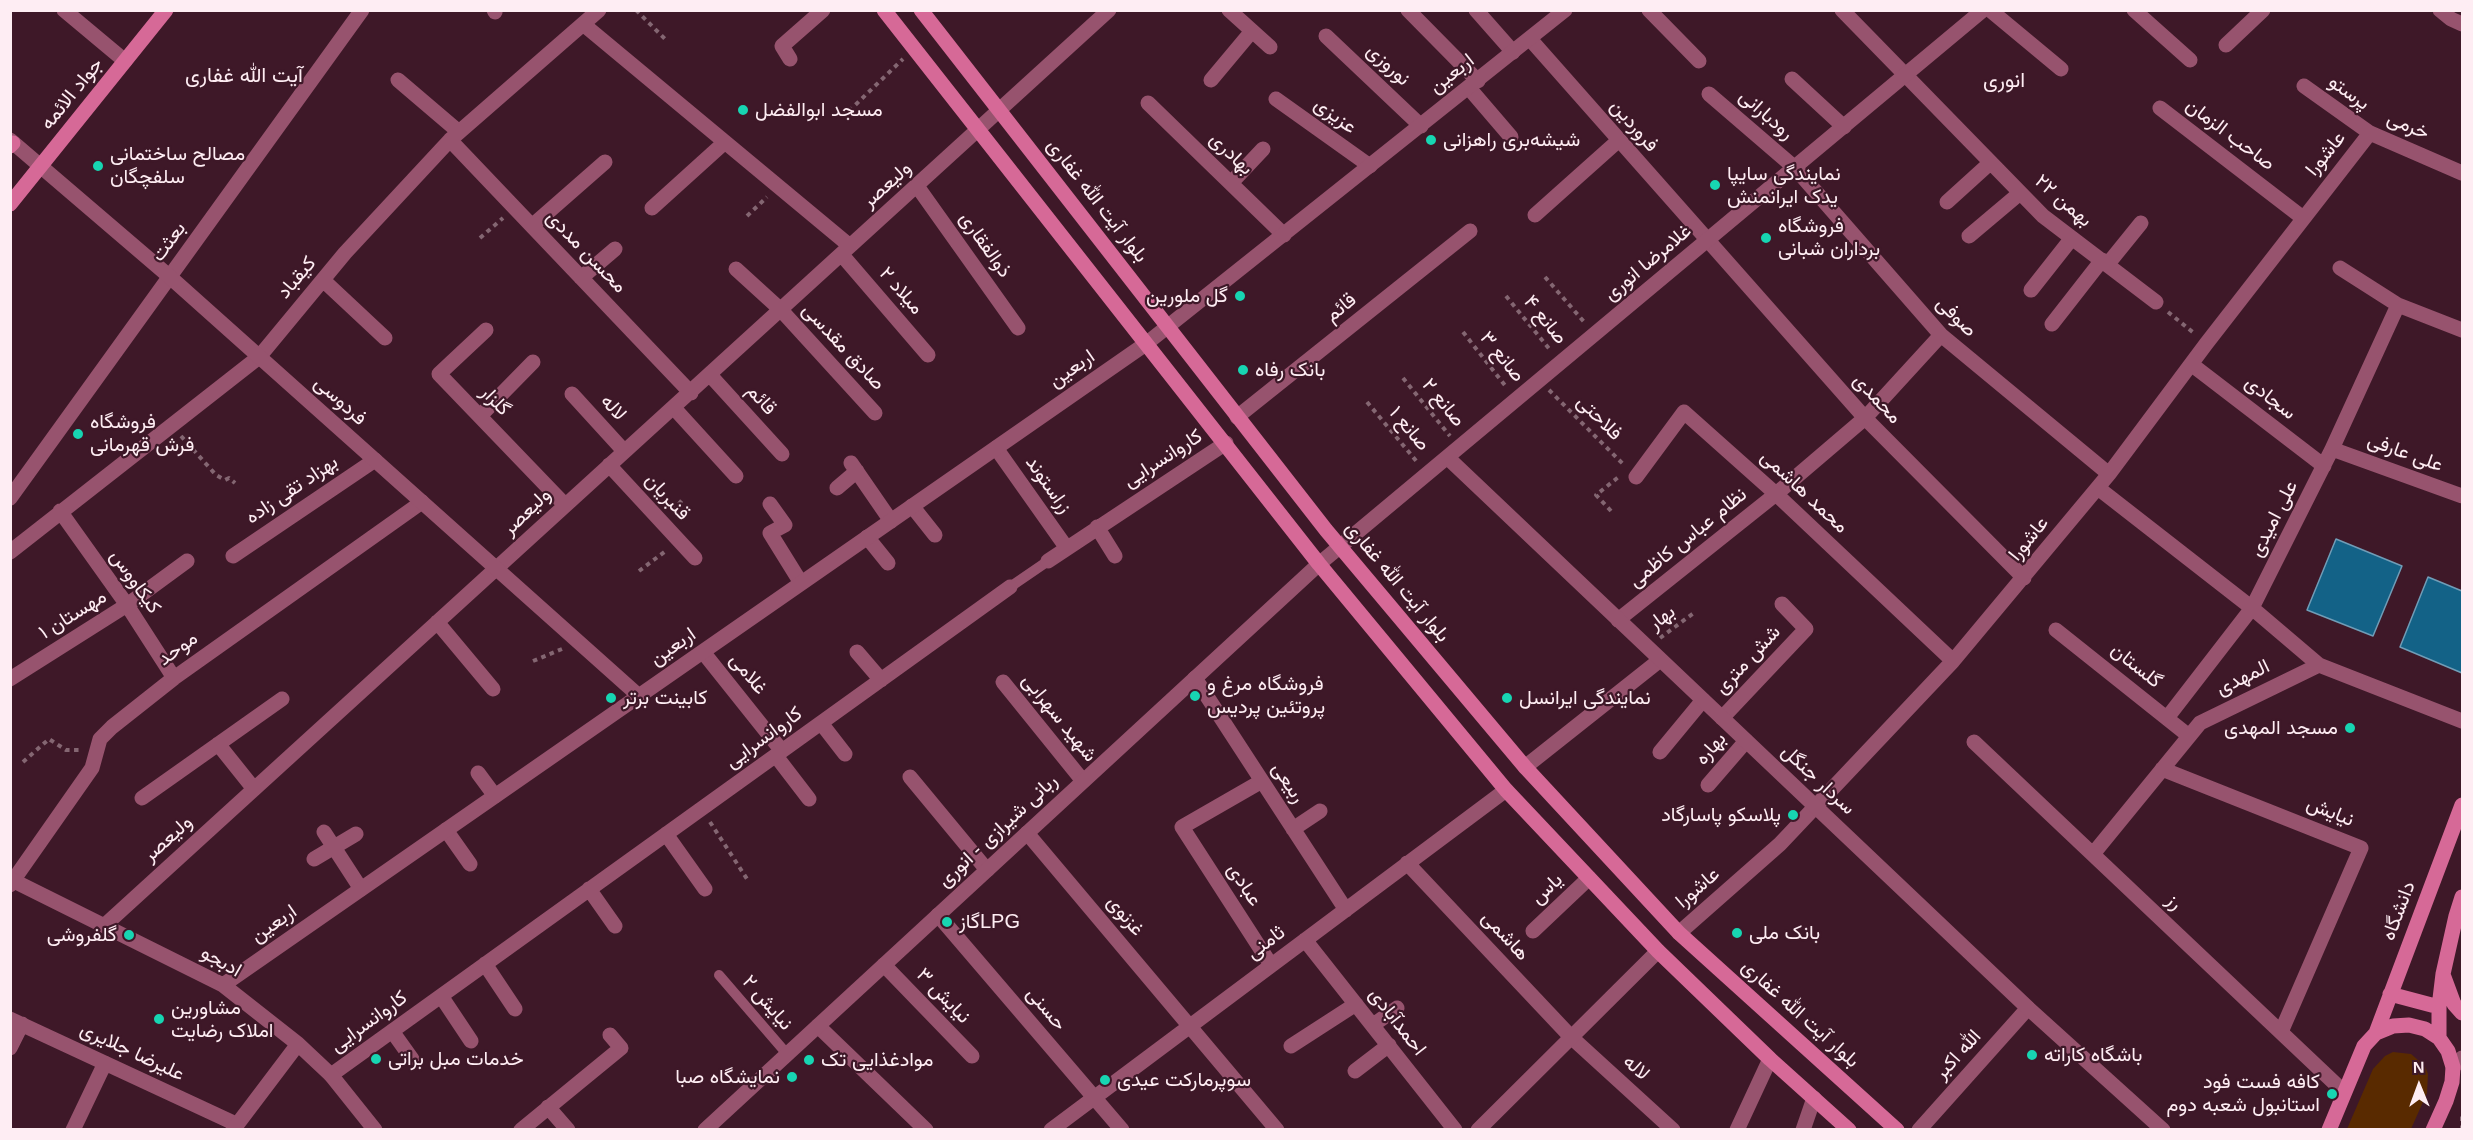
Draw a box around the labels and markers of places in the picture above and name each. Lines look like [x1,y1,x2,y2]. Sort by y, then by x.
place label: مسجد ابوالفضل [755,98,883,122]
marker: مسجد ابوالفضل [736,103,750,117]
place label: شیشه‌بری راهزانی [1443,128,1580,152]
marker: شیشه‌بری راهزانی [1424,133,1438,147]
place label: مصالح ساختمانی سلفچگان [110,142,245,189]
marker: مصالح ساختمانی سلفچگان [91,159,105,173]
place label: نمایندگی سایپا یدک ایرانمنش [1727,162,1841,209]
marker: نمایندگی سایپا یدک ایرانمنش [1708,178,1722,192]
place label: فروشگاه برداران شبانی [1778,214,1880,261]
marker: فروشگاه برداران شبانی [1759,231,1773,245]
place label: گل ملورین [1146,284,1228,308]
marker: گل ملورین [1233,289,1247,303]
place label: بانک رفاه [1255,358,1325,382]
marker: بانک رفاه [1236,363,1250,377]
place label: فروشگاه فرش قهرمانی [90,410,194,457]
marker: فروشگاه فرش قهرمانی [71,427,85,441]
place label: فروشگاه مرغ و پروتئین پردیس [1207,672,1325,719]
place label: کابینت برتر [623,686,707,710]
place label: نمایندگی ایرانسل [1519,686,1651,710]
marker: فروشگاه مرغ و پروتئین پردیس [1188,689,1202,703]
marker: کابینت برتر [604,691,618,705]
marker: نمایندگی ایرانسل [1500,691,1514,705]
place label: مسجد المهدی [2224,716,2338,740]
marker: مسجد المهدی [2343,721,2357,735]
place label: پلاسکو پاسارگاد [1661,803,1781,827]
marker: پلاسکو پاسارگاد [1786,808,1800,822]
place label: گازLPG [959,910,1020,934]
marker: گازLPG [940,915,954,929]
place label: بانک ملی [1749,921,1820,945]
place label: گلفروشی [47,923,117,947]
marker: بانک ملی [1730,926,1744,940]
marker: گلفروشی [122,928,136,942]
place label: مشاورین املاک رضایت [171,996,273,1043]
marker: مشاورین املاک رضایت [152,1012,166,1026]
place label: باشگاه کاراته [2044,1043,2142,1067]
place label: خدمات مبل براتی [388,1047,524,1071]
place label: موادغذایی تک [821,1048,933,1072]
marker: باشگاه کاراته [2025,1048,2039,1062]
marker: خدمات مبل براتی [369,1052,383,1066]
marker: موادغذایی تک [802,1053,816,1067]
place label: نمایشگاه صبا [675,1065,780,1089]
place label: سوپرمارکت عیدی [1117,1068,1251,1092]
marker: نمایشگاه صبا [785,1070,799,1084]
place label: کافه فست فود استانبول شعبه دوم [2166,1070,2320,1117]
marker: سوپرمارکت عیدی [1098,1073,1112,1087]
marker: کافه فست فود استانبول شعبه دوم [2325,1087,2339,1101]

